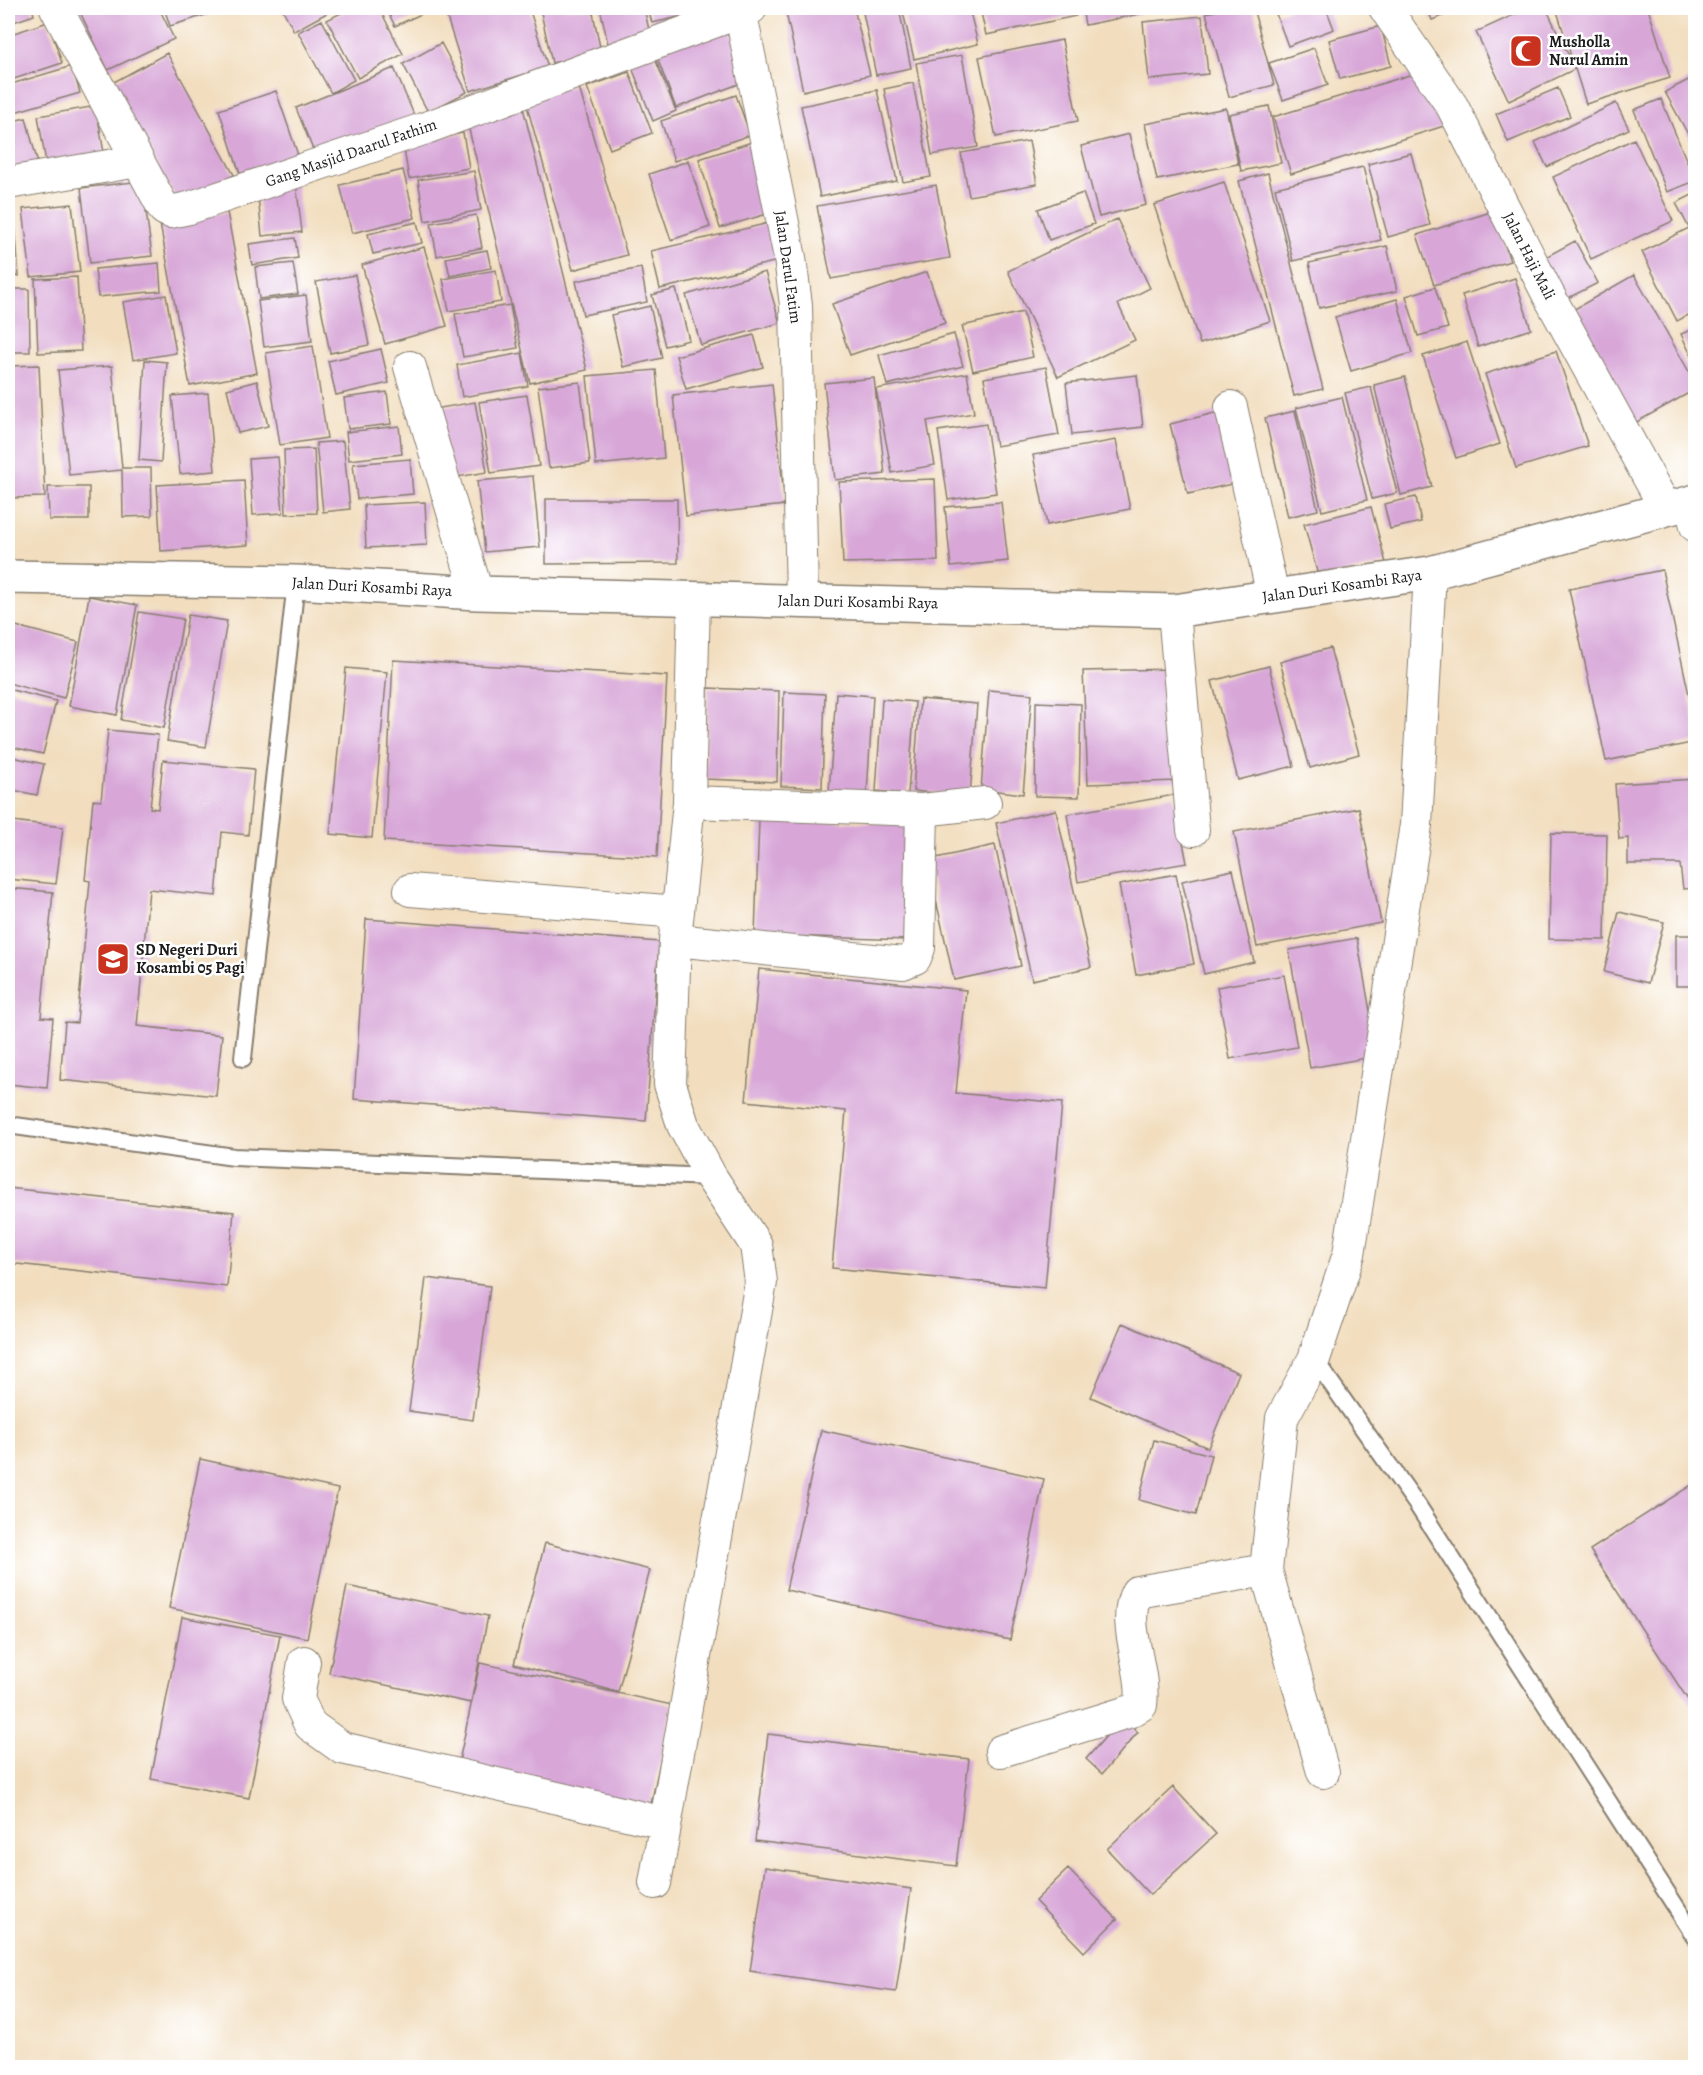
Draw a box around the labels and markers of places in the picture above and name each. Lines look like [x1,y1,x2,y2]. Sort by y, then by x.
place label: Musholla Nurul Amin [1549,31,1628,71]
mosque icon: Musholla Nurul Amin [1508,33,1544,69]
place label: SD Negeri Duri Kosambi 05 Pagi [136,939,245,979]
school or university icon: SD Negeri Duri Kosambi 05 Pagi [95,941,131,977]

